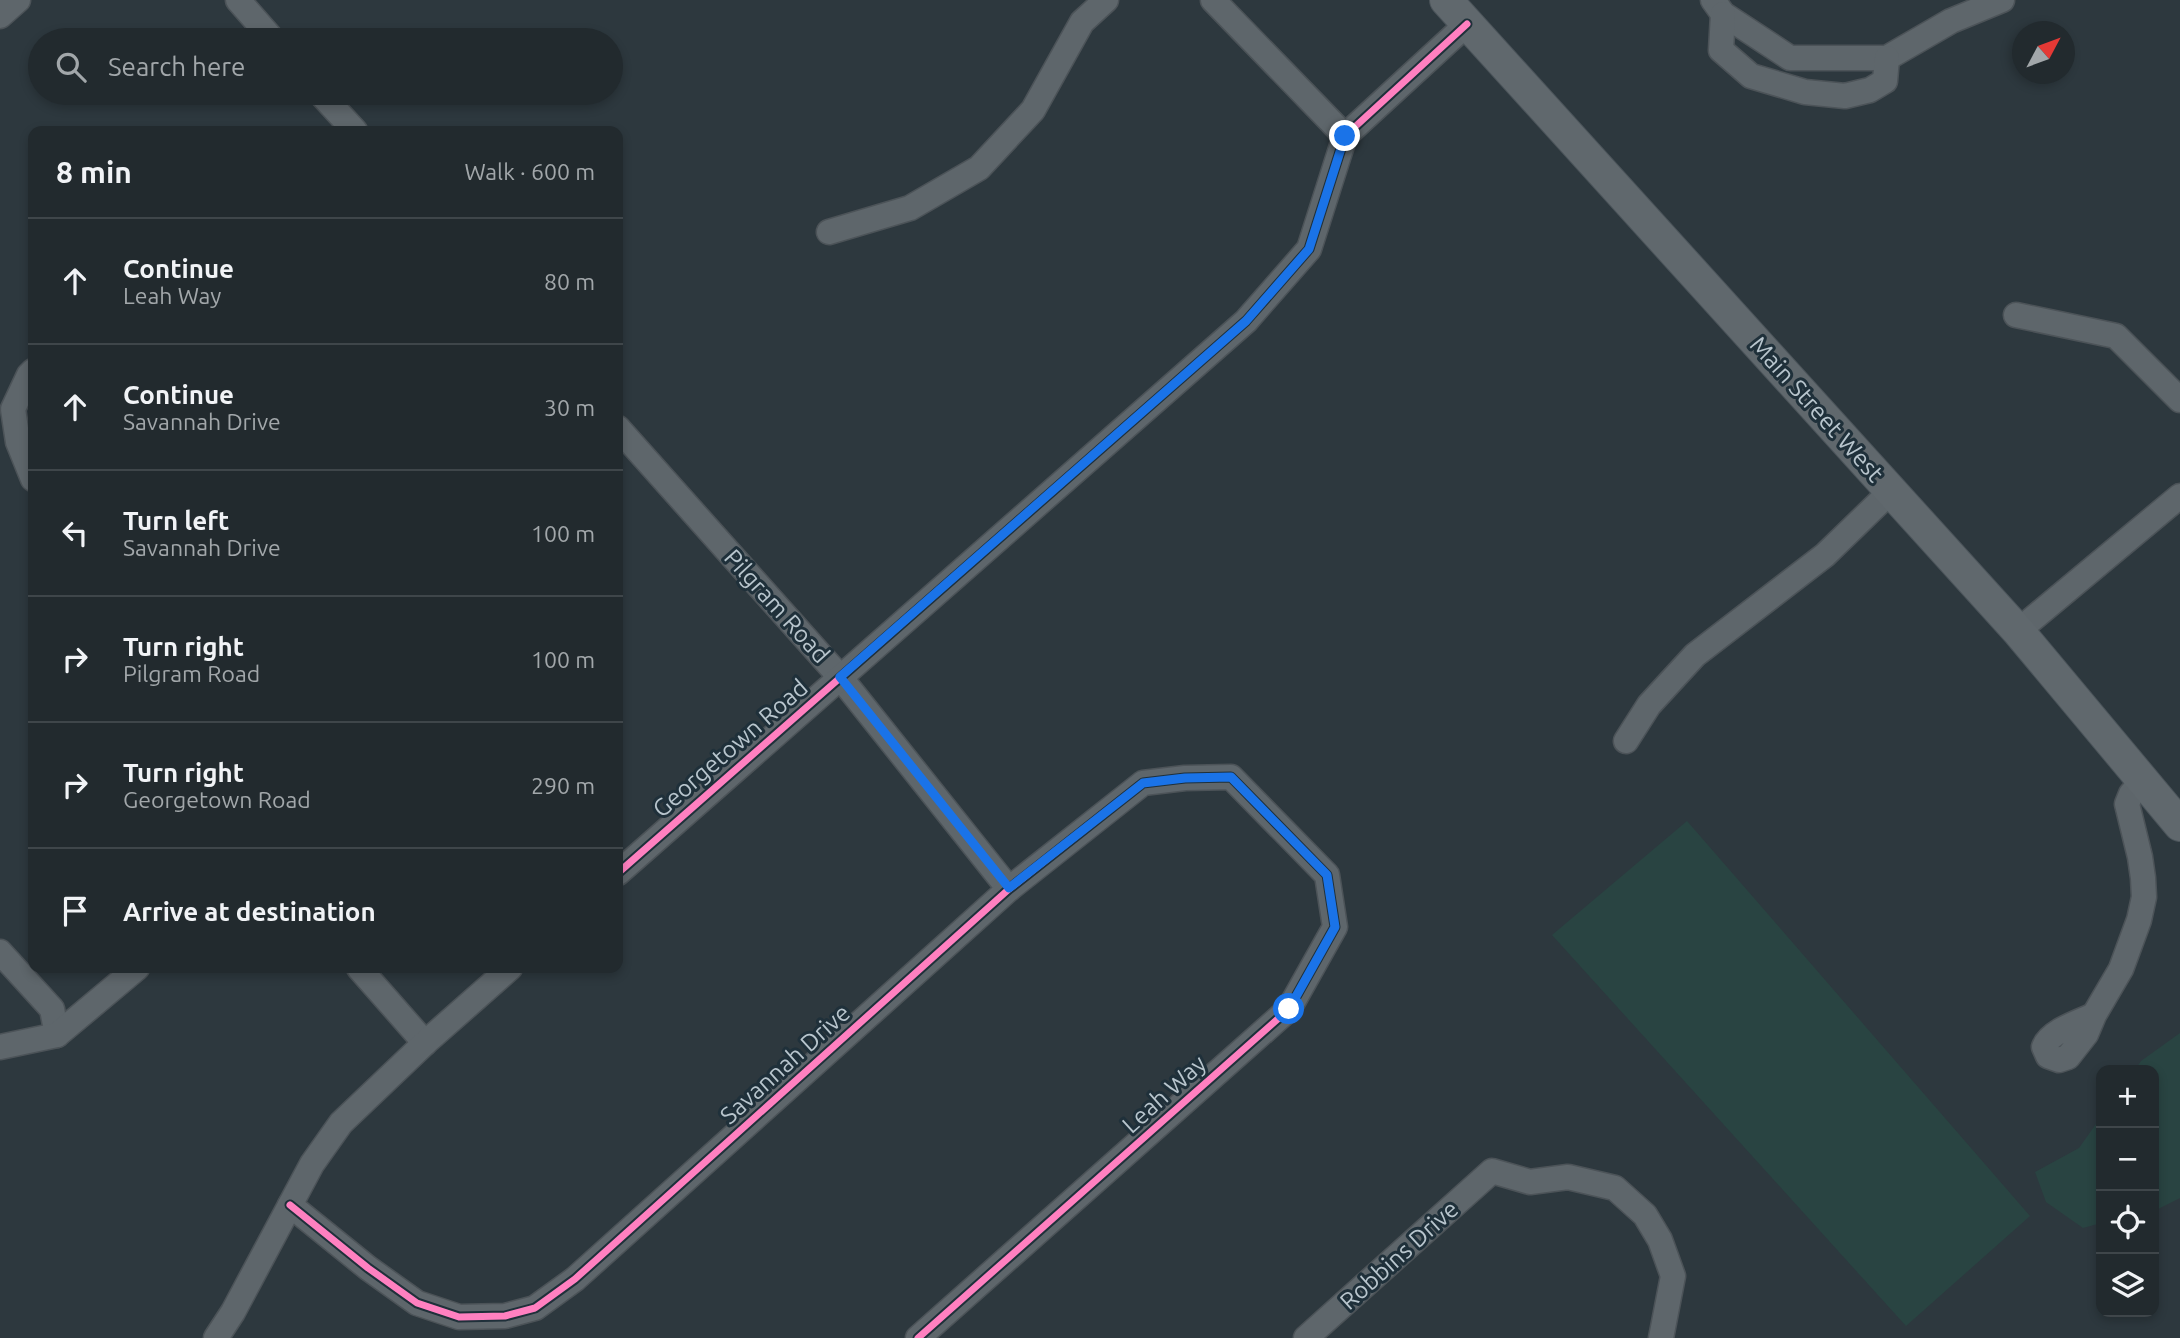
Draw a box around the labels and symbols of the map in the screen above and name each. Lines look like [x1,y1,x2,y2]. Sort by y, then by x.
north arrow [2012,21,2075,84]
route end [1329,120,1360,151]
street label: Main Street West [1745,331,1890,487]
street label: Pilgram Road [719,544,835,668]
street label: Georgetown Road [647,674,813,822]
route start [1273,993,1304,1024]
street label: Savannah Drive [715,999,855,1129]
street label: Leah Way [1117,1049,1211,1138]
street label: Robbins Drive [1335,1195,1463,1315]

